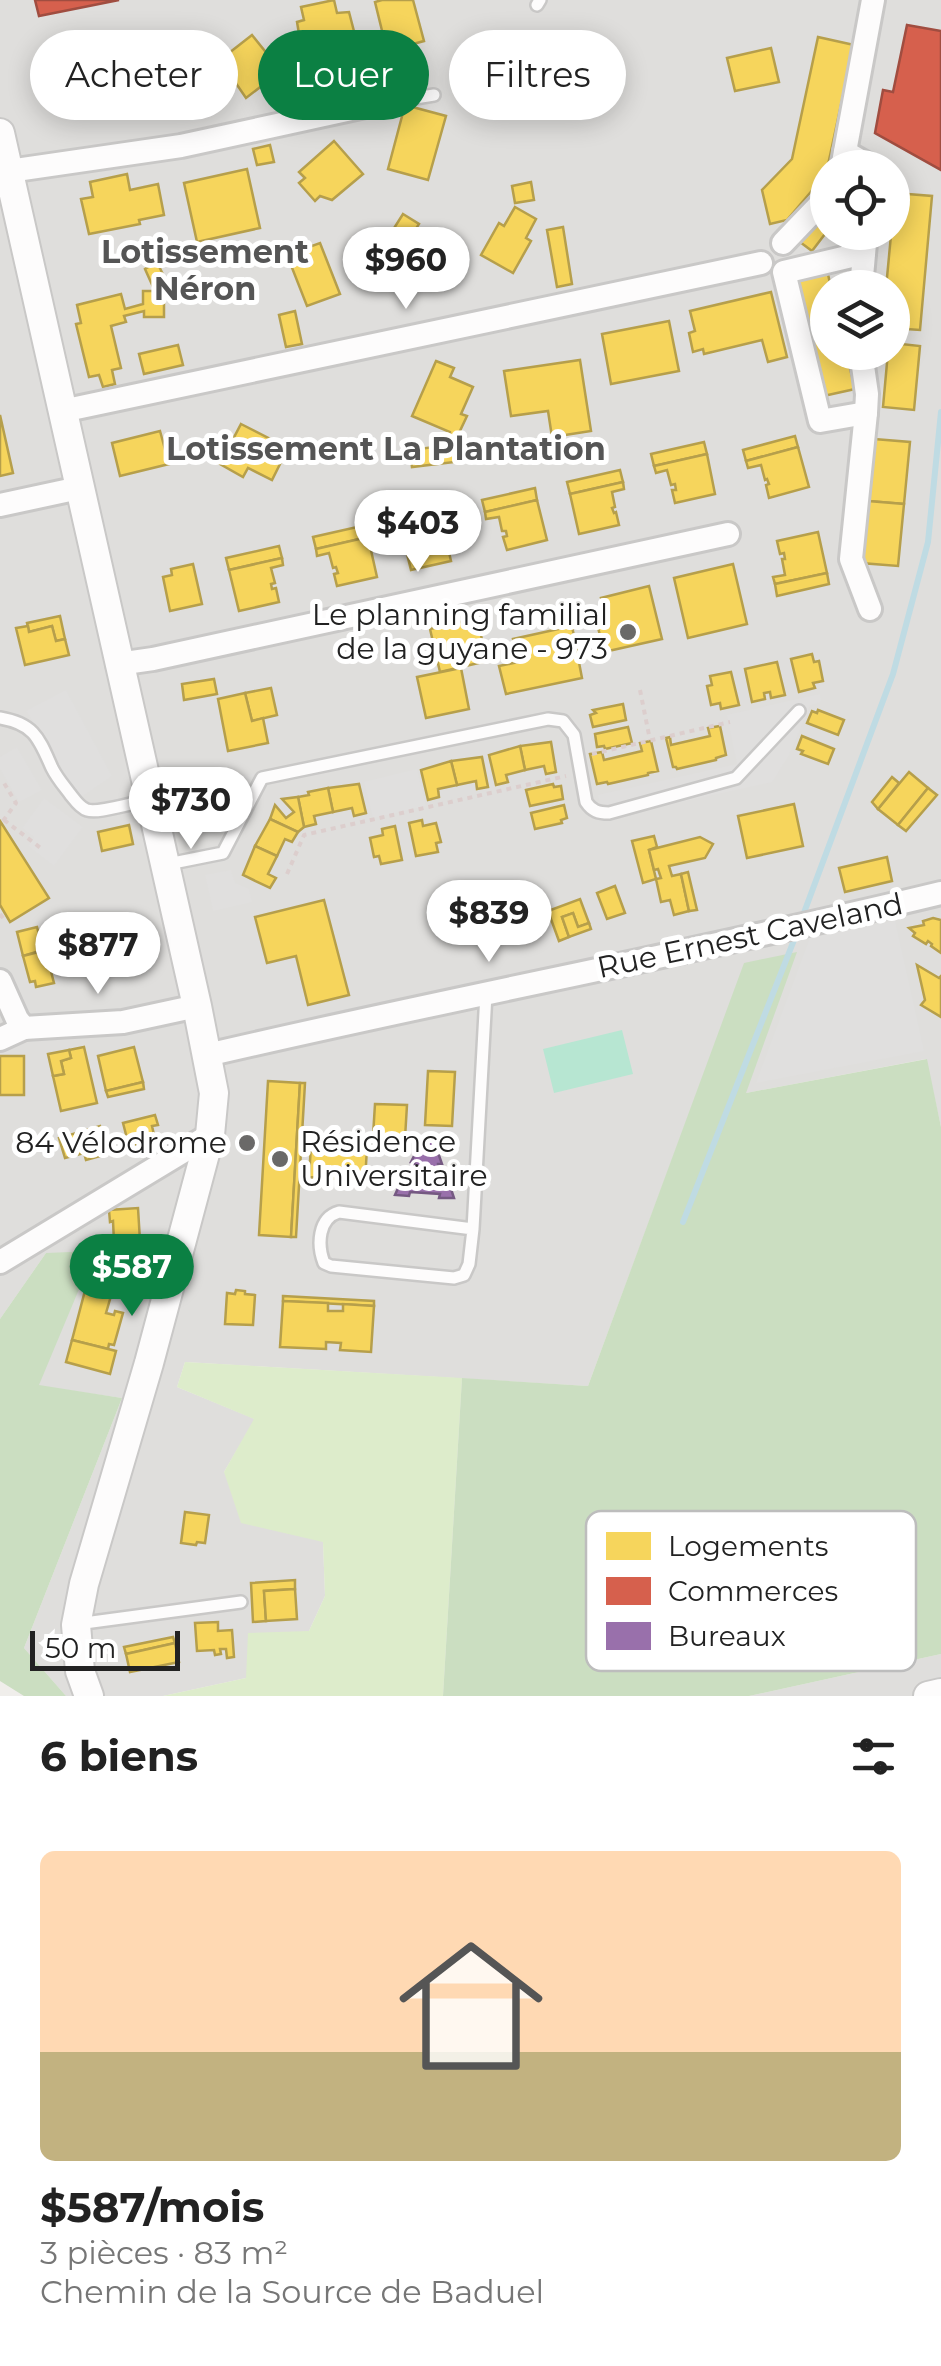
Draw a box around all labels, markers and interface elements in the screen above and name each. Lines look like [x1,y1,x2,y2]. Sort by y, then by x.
chip: Acheter [30,30,238,120]
chip: Louer [258,30,429,120]
chip: Filtres [449,30,626,120]
map controls [810,150,910,370]
button: locate [810,150,910,250]
pin: $960 [347,227,465,312]
district label: Lotissement Néron [101,232,309,308]
text: $960 [365,240,447,279]
button: layers [810,270,910,370]
district label: Lotissement La Plantation [166,429,606,468]
pin: $403 [359,490,477,575]
text: $403 [376,503,460,542]
place label: Le planning familial de la guyane - 973 [312,596,608,667]
marker: Le planning familial de la guyane - 973 [617,621,639,643]
pin: $730 [132,767,250,852]
text: $730 [151,780,231,819]
pin: $839 [430,880,548,965]
street label: Rue Ernest Caveland [594,885,906,986]
text: $839 [449,893,529,932]
pin: $877 [39,912,157,997]
text: $877 [57,925,139,964]
place label: Résidence Universitaire [300,1123,488,1194]
place label: 84 Vélodrome [15,1124,227,1161]
marker: 84 Vélodrome [236,1132,258,1154]
marker: Résidence Universitaire [269,1148,291,1170]
pin: $587 [73,1234,191,1319]
text: $587 [92,1247,172,1286]
legend [586,1511,916,1671]
text: Logements [668,1529,829,1563]
text: Commerces [668,1574,838,1608]
text: Bureaux [668,1619,786,1653]
scale bar [30,1626,180,1670]
text: 50 m [45,1631,116,1665]
icon: filters [846,1729,901,1784]
text: 6 biens [40,1730,198,1782]
icon: home [381,1916,561,2096]
text: $587/mois [40,2181,264,2233]
text: 3 pièces · 83 m² [40,2233,288,2272]
text: Chemin de la Source de Baduel [40,2272,544,2311]

